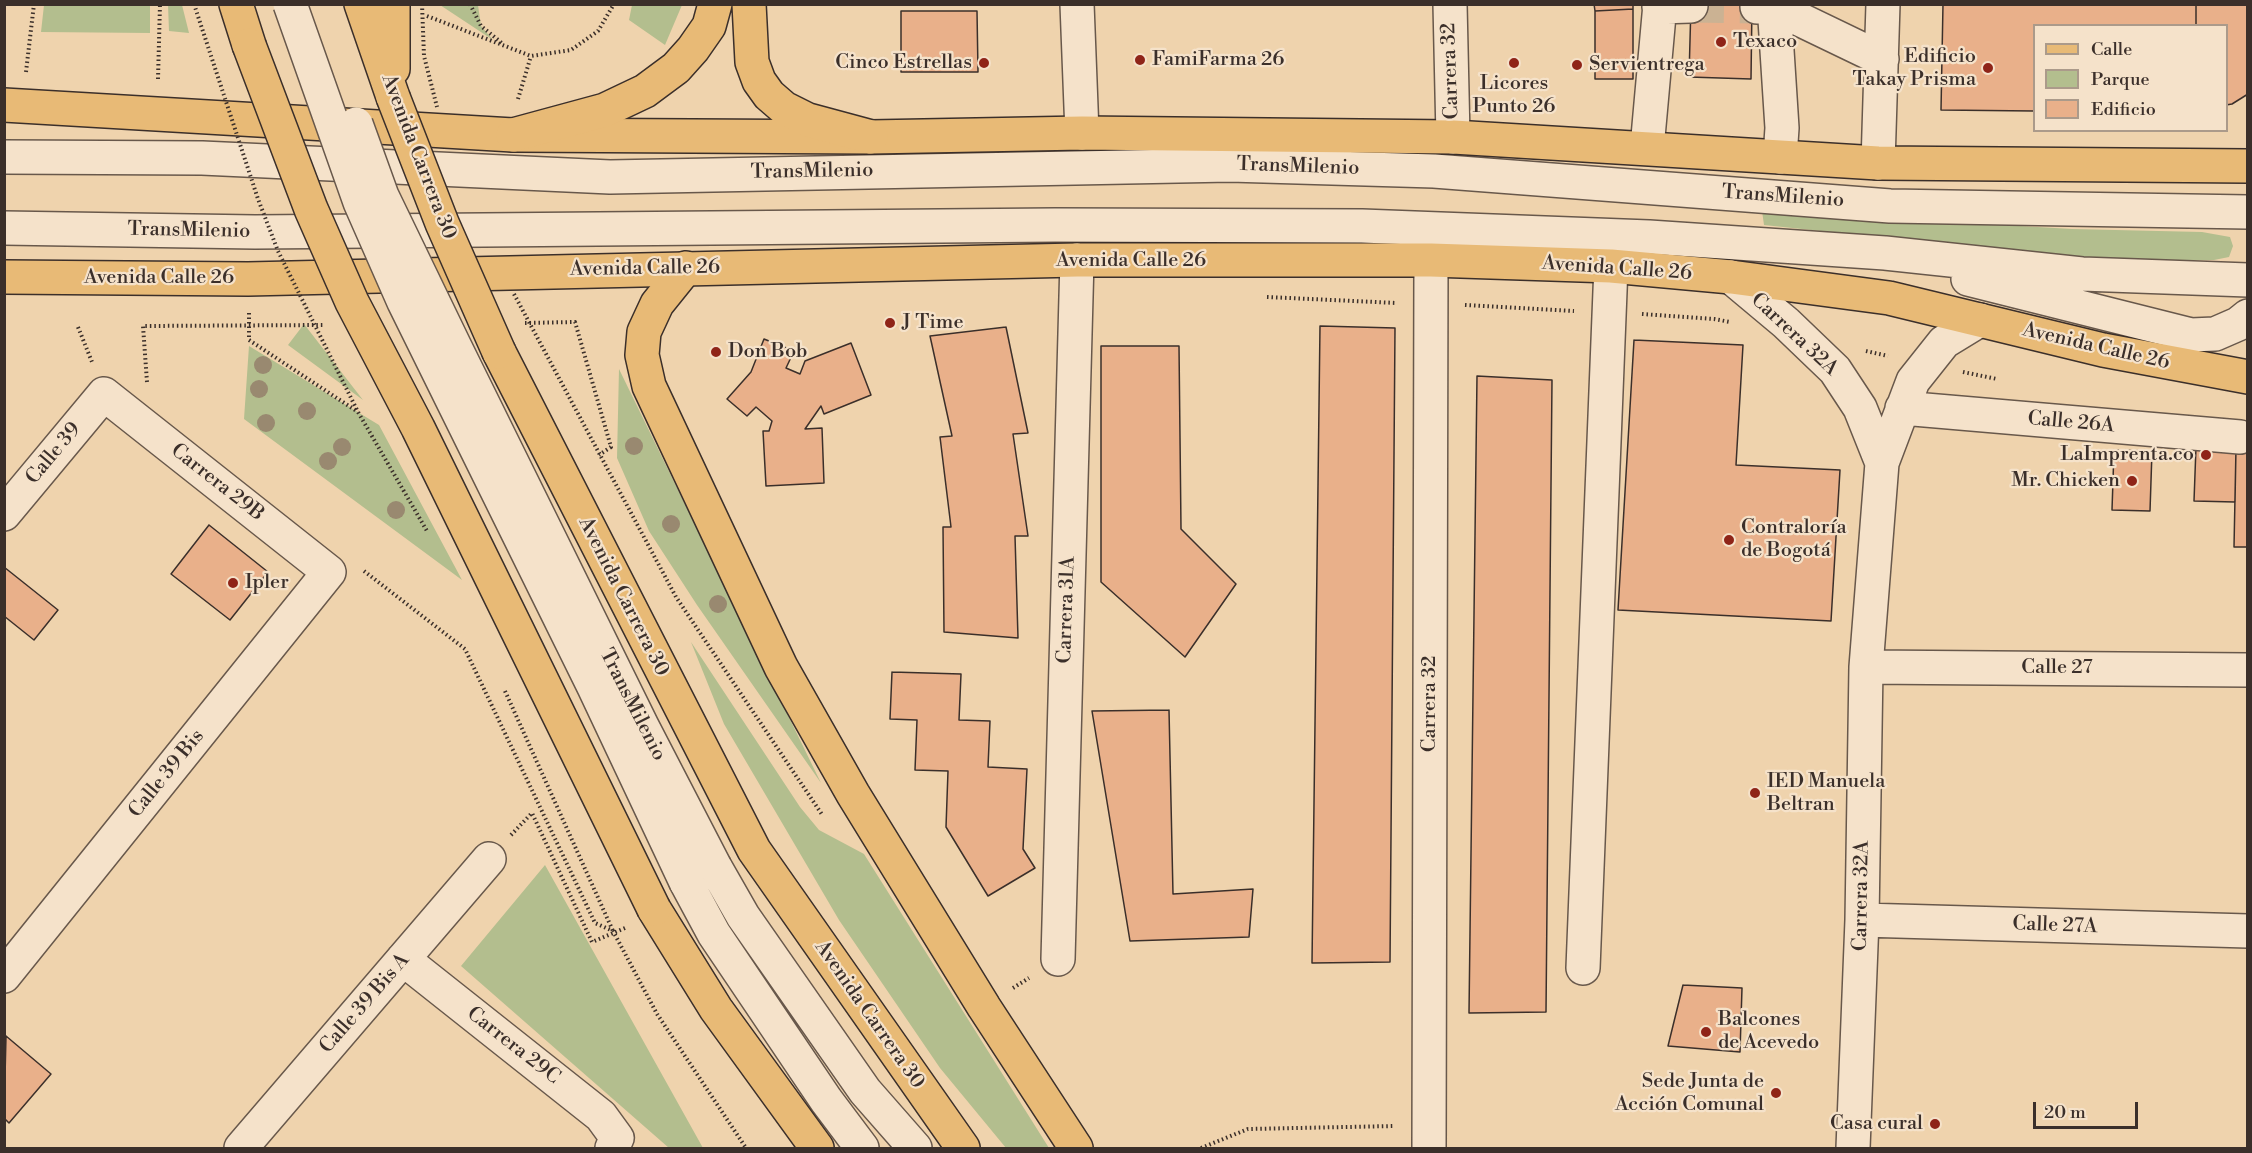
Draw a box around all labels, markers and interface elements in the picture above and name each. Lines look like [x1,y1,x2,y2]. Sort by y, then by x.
street label: Carrera 32 [1437,22,1465,120]
legend [2033,24,2228,132]
place label: Texaco [1733,30,1797,54]
marker: Texaco [1714,35,1728,49]
text: Calle [2091,38,2132,61]
place label: Edificio Takay Prisma [1852,45,1976,92]
place label: FamiFarma 26 [1152,48,1284,72]
place label: Cinco Estrellas [835,51,972,75]
marker: FamiFarma 26 [1133,53,1147,67]
place label: Servientrega [1589,53,1705,77]
marker: Cinco Estrellas [977,56,991,70]
marker: Licores Punto 26 [1507,56,1521,70]
marker: Servientrega [1570,58,1584,72]
marker: Edificio Takay Prisma [1981,61,1995,75]
text: Parque [2091,68,2150,91]
street label: Avenida Carrera 30 [375,71,461,243]
place label: Licores Punto 26 [1473,72,1555,119]
text: Edificio [2091,98,2156,121]
street label: TransMilenio [1236,153,1360,181]
street label: TransMilenio [750,159,874,185]
street label: TransMilenio [1721,181,1845,213]
street label: TransMilenio [127,218,251,244]
street label: Avenida Calle 26 [1056,249,1206,273]
street label: Avenida Calle 26 [1541,252,1693,286]
street label: Avenida Calle 26 [570,256,720,282]
street label: Avenida Calle 26 [84,266,234,290]
street label: Carrera 32A [1745,289,1843,381]
place label: J Time [902,311,963,335]
marker: J Time [883,316,897,330]
street label: Avenida Calle 26 [2020,318,2172,376]
place label: Don Bob [728,340,808,364]
marker: Don Bob [709,345,723,359]
street label: Calle 26A [2027,407,2115,439]
street label: Calle 39 [21,418,87,490]
street label: Carrera 29B [166,439,268,527]
place label: LaImprenta.co [2060,443,2194,467]
marker: LaImprenta.co [2199,448,2213,462]
place label: Mr. Chicken [2011,469,2120,493]
marker: Mr. Chicken [2125,474,2139,488]
street label: Avenida Carrera 30 [573,514,673,680]
place label: Contraloría de Bogotá [1741,516,1847,563]
marker: Contraloría de Bogotá [1722,533,1736,547]
street label: Carrera 31A [1053,556,1081,664]
place label: Ipler [245,571,289,595]
marker: Ipler [226,576,240,590]
street label: TransMilenio [593,645,671,765]
street label: Carrera 32 [1418,656,1442,752]
street label: Calle 27 [2021,656,2093,680]
street label: Calle 39 Bis [124,725,210,823]
place label: IED Manuela Beltran [1767,770,1885,817]
marker: IED Manuela Beltran [1748,786,1762,800]
street label: Carrera 32A [1849,841,1875,951]
street label: Calle 27A [2012,913,2098,939]
street label: Avenida Carrera 30 [809,936,929,1094]
street label: Calle 39 Bis A [315,949,415,1059]
street label: Carrera 29C [462,1002,564,1090]
place label: Balcones de Acevedo [1718,1008,1819,1055]
marker: Balcones de Acevedo [1699,1025,1713,1039]
place label: Sede Junta de Acción Comunal [1615,1070,1764,1117]
marker: Sede Junta de Acción Comunal [1769,1086,1783,1100]
scale bar [2036,1090,2141,1128]
text: 20 m [2044,1101,2086,1124]
place label: Casa cural [1830,1112,1923,1136]
marker: Casa cural [1928,1117,1942,1131]

